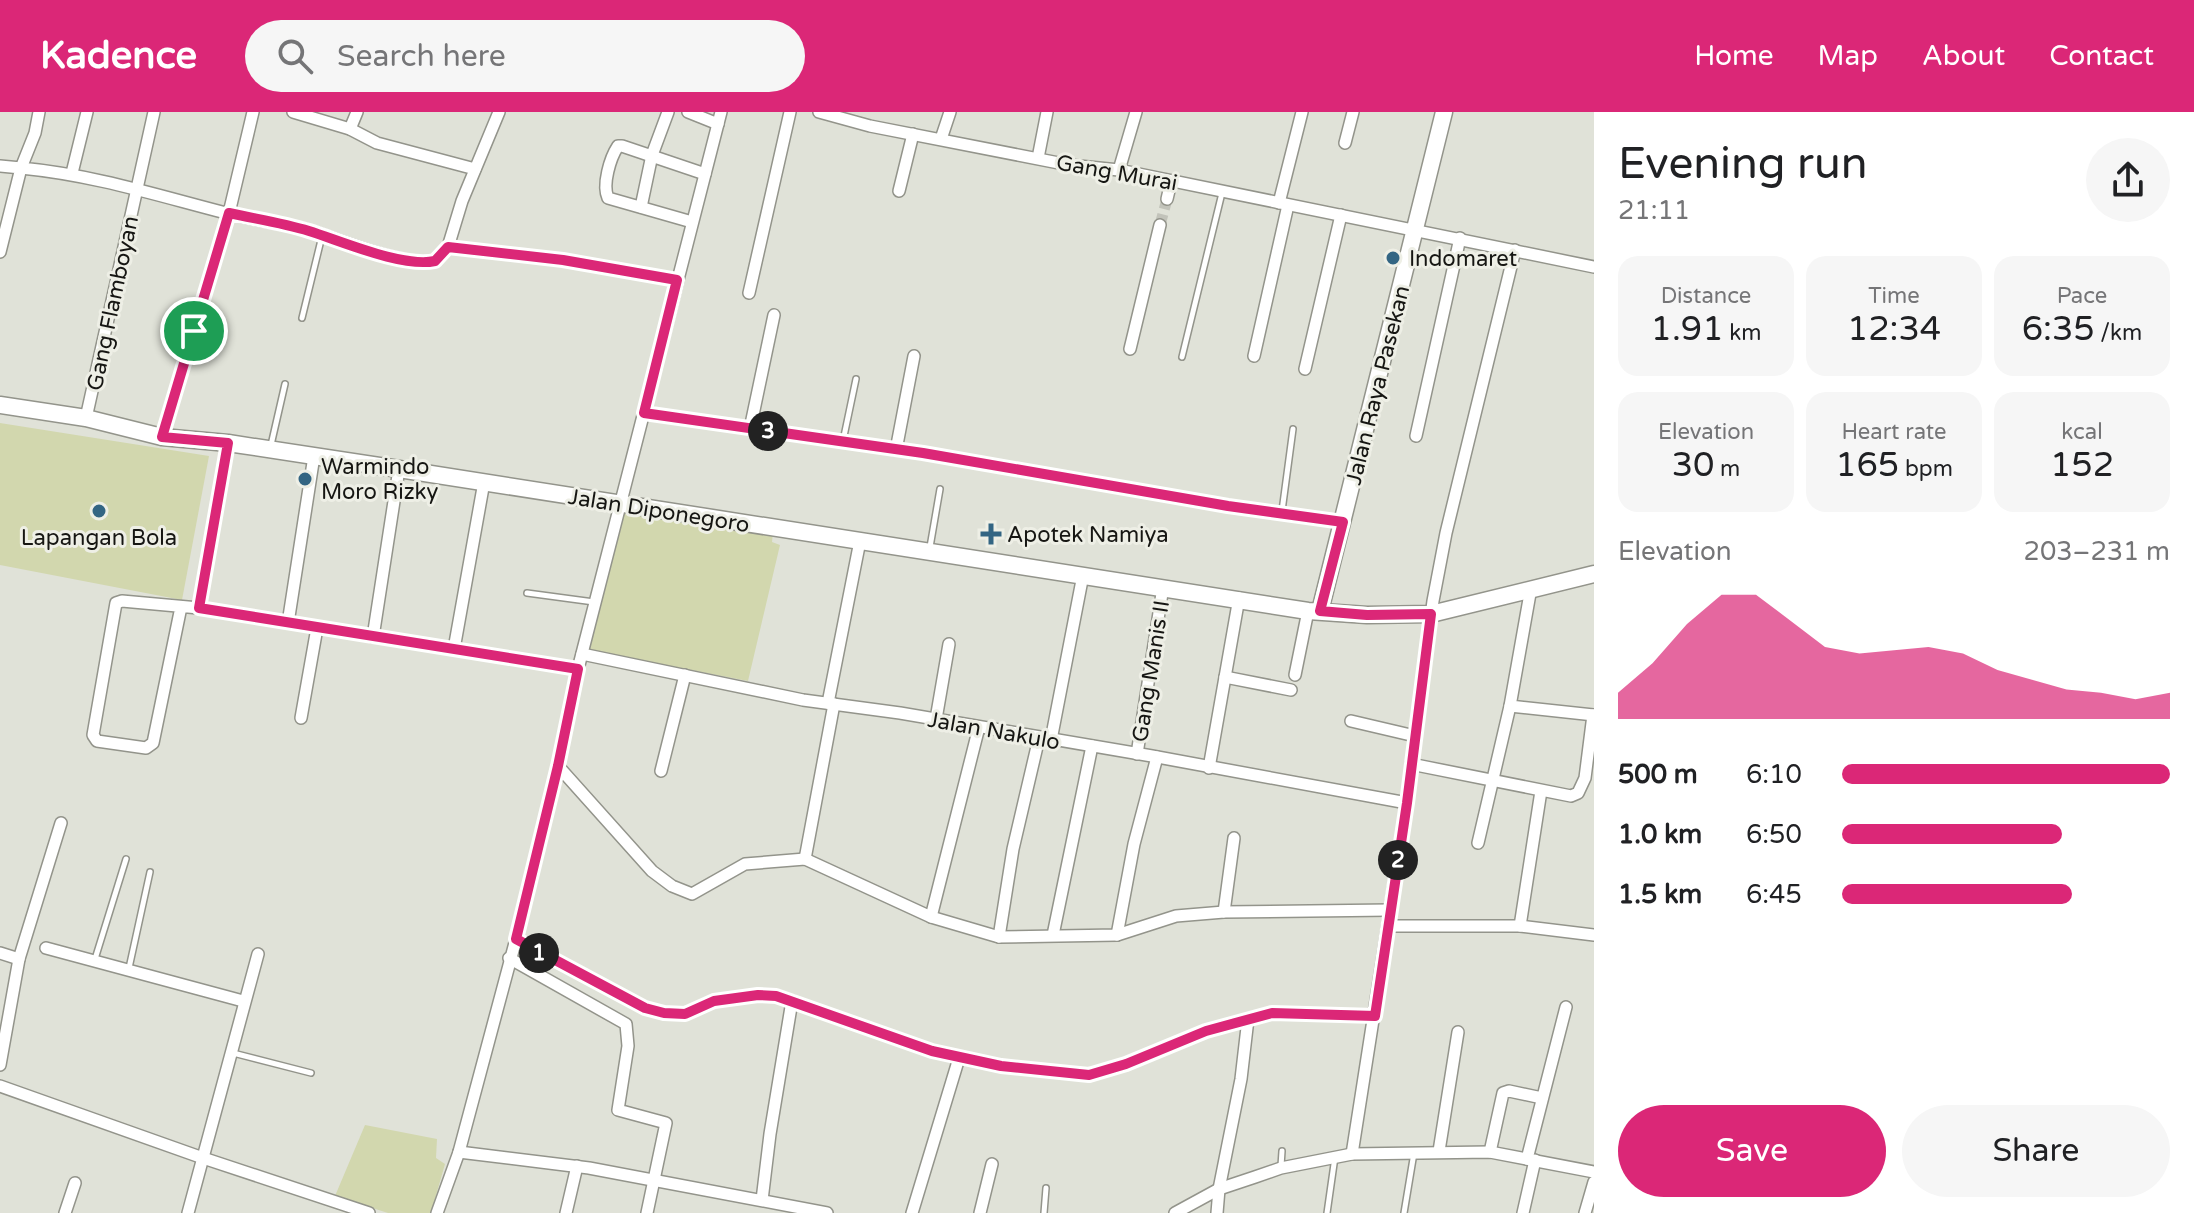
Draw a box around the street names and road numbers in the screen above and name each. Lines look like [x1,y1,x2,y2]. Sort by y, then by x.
street label: Gang Murai [1054,150,1179,196]
street label: Gang Flamboyan [82,214,144,393]
street label: Jalan Raya Pasekan [1341,283,1415,488]
street label: Jalan Diponegoro [566,484,751,538]
street label: Gang Manis II [1127,598,1175,744]
street label: Jalan Nakulo [926,707,1062,755]

